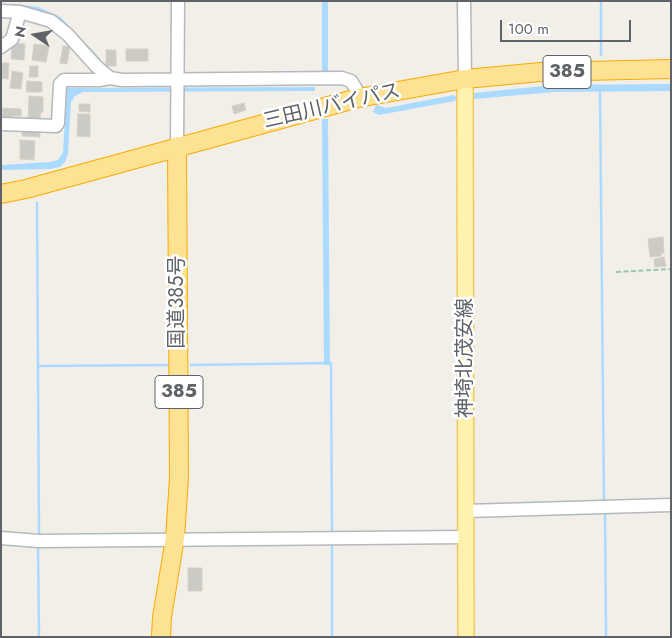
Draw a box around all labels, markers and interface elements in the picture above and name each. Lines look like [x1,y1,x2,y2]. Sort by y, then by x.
north arrow [10,10,60,60]
scale bar [502,10,633,42]
text: 100 m [508,18,549,40]
text: N [9,24,31,39]
road number: 385 [543,56,591,88]
street label: 三田川バイパス [261,80,403,134]
street label: 国道385号 [166,255,190,349]
street label: 神埼北茂安線 [454,298,478,418]
road number: 385 [155,376,203,408]

